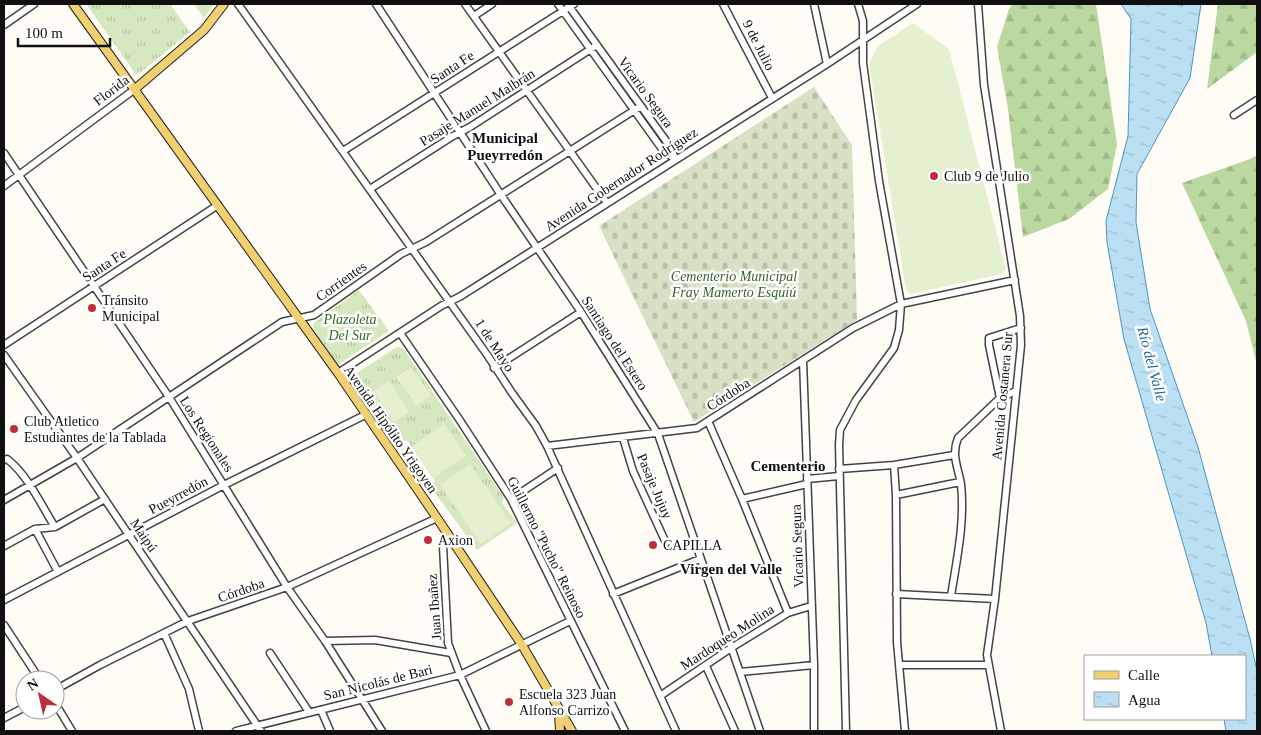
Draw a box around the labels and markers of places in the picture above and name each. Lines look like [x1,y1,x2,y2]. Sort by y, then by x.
place label: Club 9 de Julio [944,169,1029,184]
marker: Club 9 de Julio [928,170,940,182]
place label: Tránsito Municipal [102,293,160,324]
marker: Tránsito Municipal [86,302,98,314]
place label: Club Atletico Estudiantes de la Tablada [24,414,167,445]
marker: Club Atletico Estudiantes de la Tablada [8,423,20,435]
place label: Axion [438,533,473,548]
marker: Axion [422,534,434,546]
place label: CAPILLA [663,538,723,553]
marker: CAPILLA [647,539,659,551]
place label: Escuela 323 Juan Alfonso Carrizo [519,687,616,718]
marker: Escuela 323 Juan Alfonso Carrizo [503,696,515,708]

